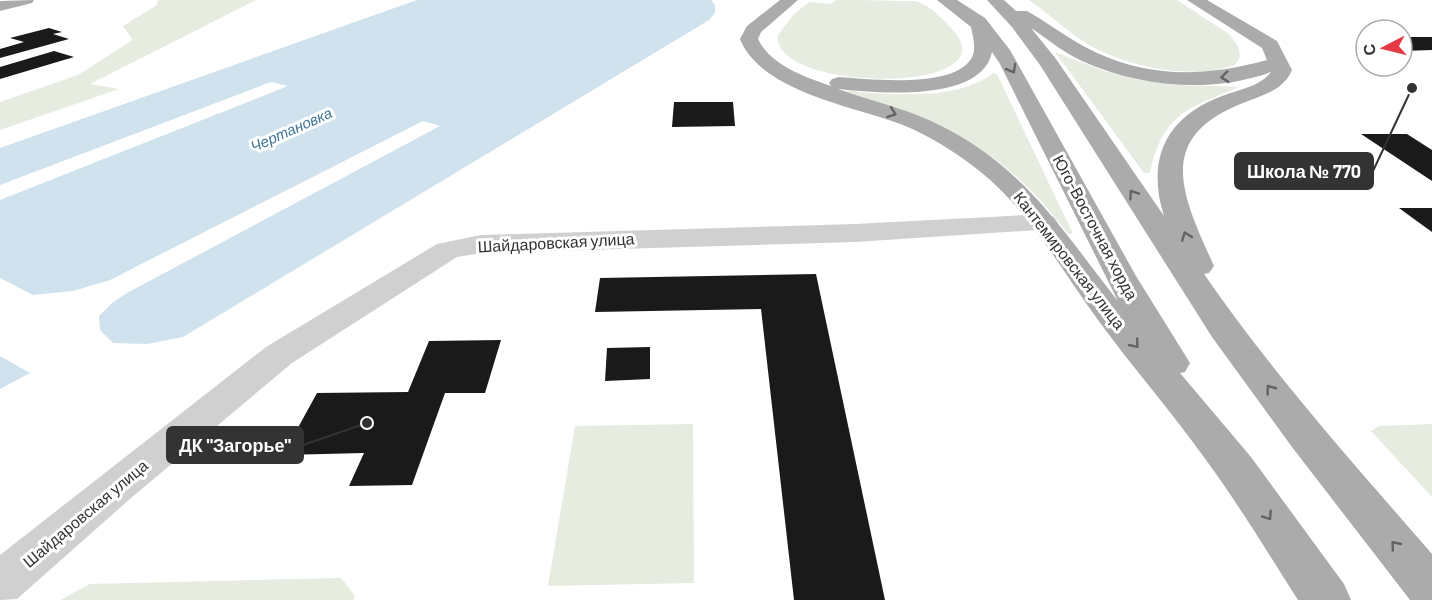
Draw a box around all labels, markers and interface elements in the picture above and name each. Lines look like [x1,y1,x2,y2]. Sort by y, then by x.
north arrow [1354,18,1414,78]
text: С [1358,43,1379,57]
one-way arrow [1005,63,1017,73]
one-way arrow [1220,70,1229,83]
water label: Чертановка [247,103,335,155]
one-way arrow [886,106,897,119]
street label: Юго-Восточная хорда [1050,151,1142,303]
callout: Школа № 770 [1235,153,1373,189]
text: Школа № 770 [1247,160,1361,182]
street label: Кантемировская улица [1010,187,1130,333]
one-way arrow [1129,189,1140,200]
street label: Шайдаровская улица [477,228,635,256]
one-way arrow [1181,231,1193,242]
one-way arrow [1128,337,1139,348]
one-way arrow [1267,385,1278,396]
callout: ДК "Загорье" [167,427,303,463]
text: ДК "Загорье" [179,434,292,456]
street label: Шайдаровская улица [19,455,151,571]
one-way arrow [1261,509,1272,520]
one-way arrow [1391,540,1402,551]

